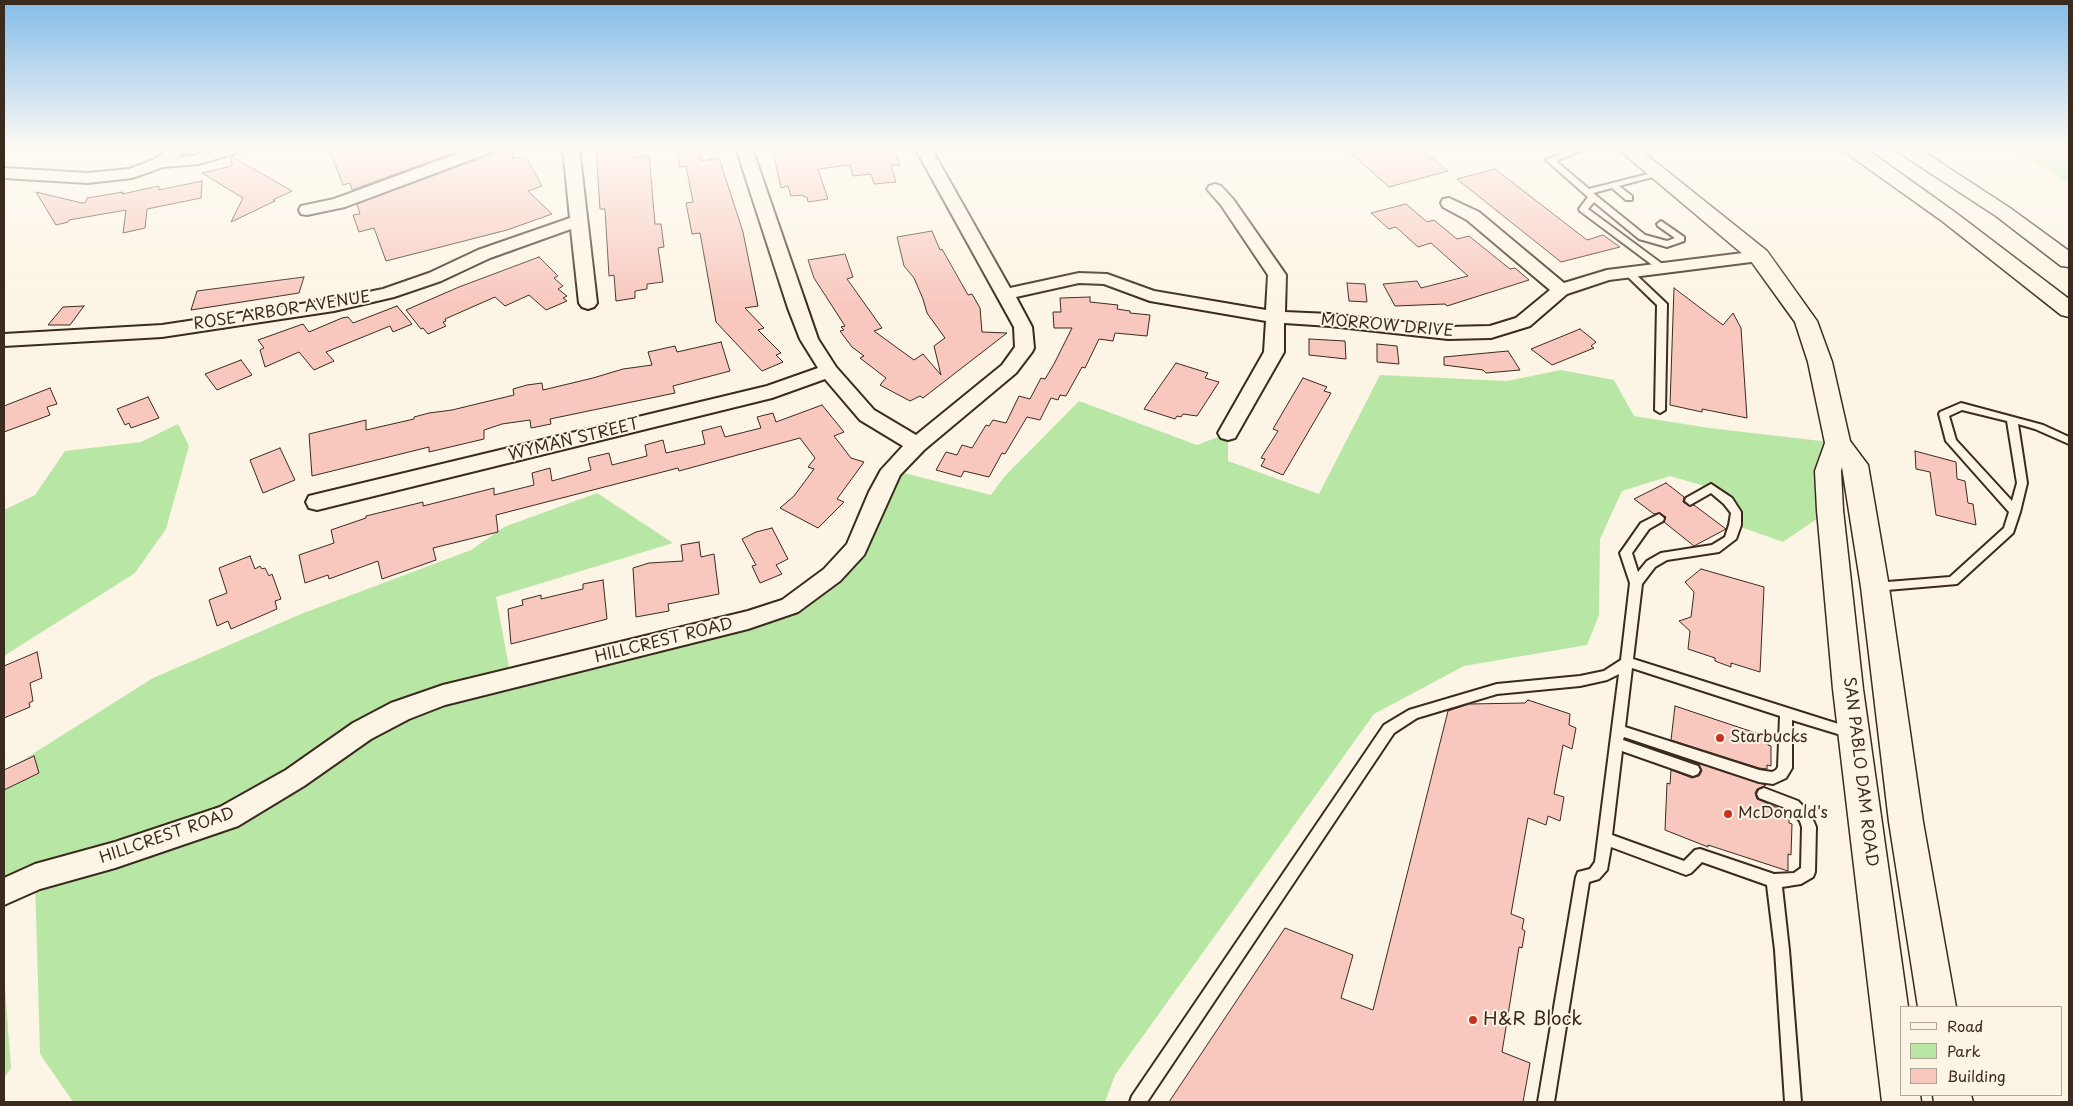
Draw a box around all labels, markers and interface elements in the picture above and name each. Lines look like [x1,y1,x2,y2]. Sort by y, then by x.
street label: ROSE ARBOR AVENUE [192,288,372,334]
street label: MORROW DRIVE [1320,311,1454,341]
street label: WYMAN STREET [507,414,641,466]
street label: HILLCREST ROAD [593,615,735,667]
street label: SAN PABLO DAM ROAD [1839,676,1881,868]
place label: Starbucks [1730,728,1807,748]
marker: Starbucks [1714,732,1726,744]
street label: HILLCREST ROAD [97,804,237,868]
place label: McDonald's [1738,804,1828,824]
marker: McDonald's [1722,808,1734,820]
legend [1900,1006,2063,1096]
place label: H&R Block [1483,1009,1582,1031]
marker: H&R Block [1467,1014,1479,1026]
text: Road [1947,1014,1983,1037]
text: Park [1947,1039,1981,1062]
text: Building [1947,1064,2006,1087]

